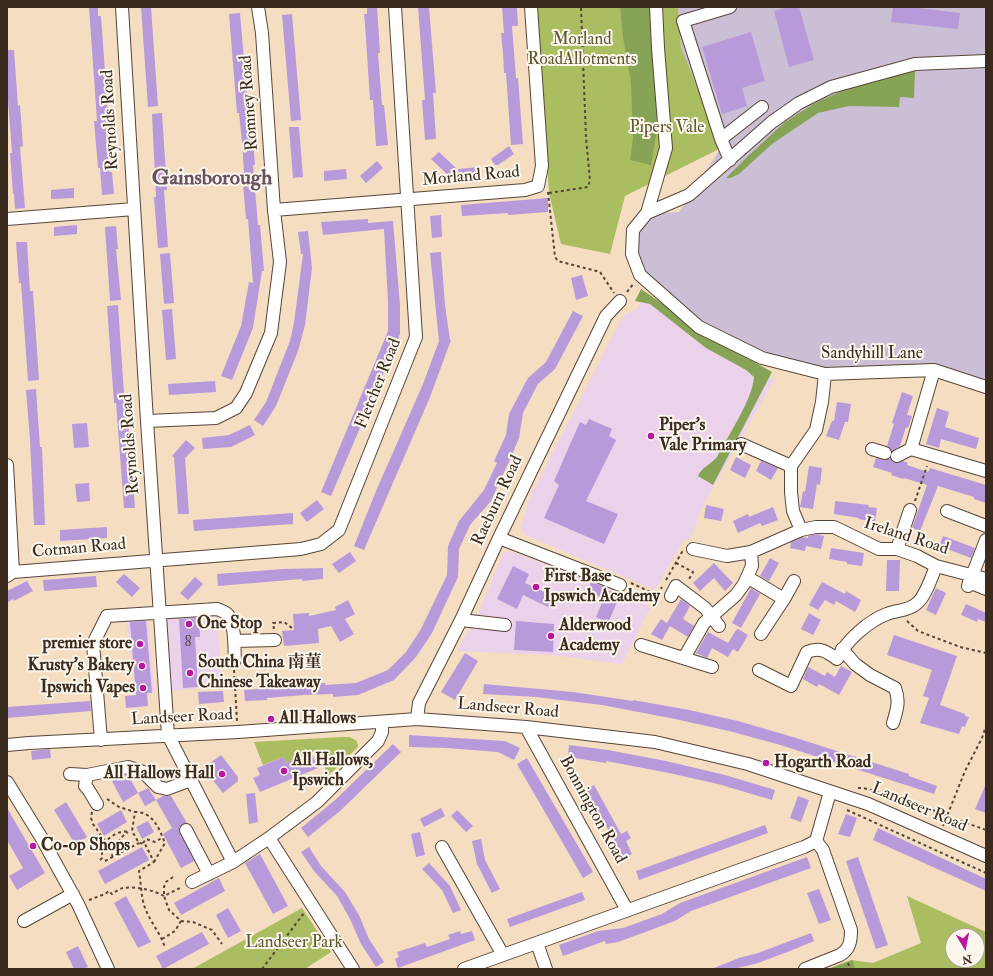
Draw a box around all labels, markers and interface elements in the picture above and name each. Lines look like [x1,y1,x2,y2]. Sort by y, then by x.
park label: Morland RoadAllotments [528,30,636,70]
street label: Romney Road [236,54,264,152]
street label: Reynolds Road [98,69,124,171]
park label: Pipers Vale [630,118,704,138]
street label: Morland Road [421,163,521,191]
district label: Gainsborough [152,166,272,192]
street label: Fletcher Road [352,336,406,432]
street label: Sandyhill Lane [821,344,923,364]
street label: Reynolds Road [117,393,145,495]
place label: Piper's Vale Primary [659,416,746,456]
marker: Piper's Vale Primary [646,431,656,441]
street label: Raeburn Road [468,452,528,550]
street label: Ireland Road [861,514,951,560]
street label: Cotman Road [31,535,127,563]
place label: First Base Ipswich Academy [544,567,660,607]
marker: First Base Ipswich Academy [531,582,541,592]
place label: One Stop [197,614,262,634]
place label: Alderwood Academy [559,616,631,656]
marker: One Stop [184,619,194,629]
marker: Alderwood Academy [546,631,556,641]
place label: premier store [43,634,132,654]
house number: 8 [184,634,192,652]
marker: premier store [135,639,145,649]
place label: South China 南菫 Chinese Takeaway [198,653,322,693]
place label: Krusty's Bakery [27,656,134,676]
marker: Krusty's Bakery [137,661,147,671]
marker: South China 南菫 Chinese Takeaway [185,668,195,678]
place label: Ipswich Vapes [40,678,135,698]
marker: Ipswich Vapes [138,683,148,693]
street label: Landseer Road [456,694,560,724]
street label: Landseer Road [131,705,233,731]
place label: All Hallows [279,709,356,729]
marker: All Hallows [266,714,276,724]
place label: All Hallows, Ipswich [292,751,373,791]
street label: Bonnington Road [554,753,630,867]
place label: Hogarth Road [774,753,871,773]
marker: Hogarth Road [761,758,771,768]
place label: All Hallows Hall [104,764,214,784]
marker: All Hallows, Ipswich [279,766,289,776]
marker: All Hallows Hall [217,769,227,779]
street label: Landseer Road [868,779,970,837]
place label: Co-op Shops [41,836,130,856]
marker: Co-op Shops [28,841,38,851]
north arrow [945,928,985,968]
park label: Landseer Park [245,933,343,953]
text: N [961,952,973,967]

